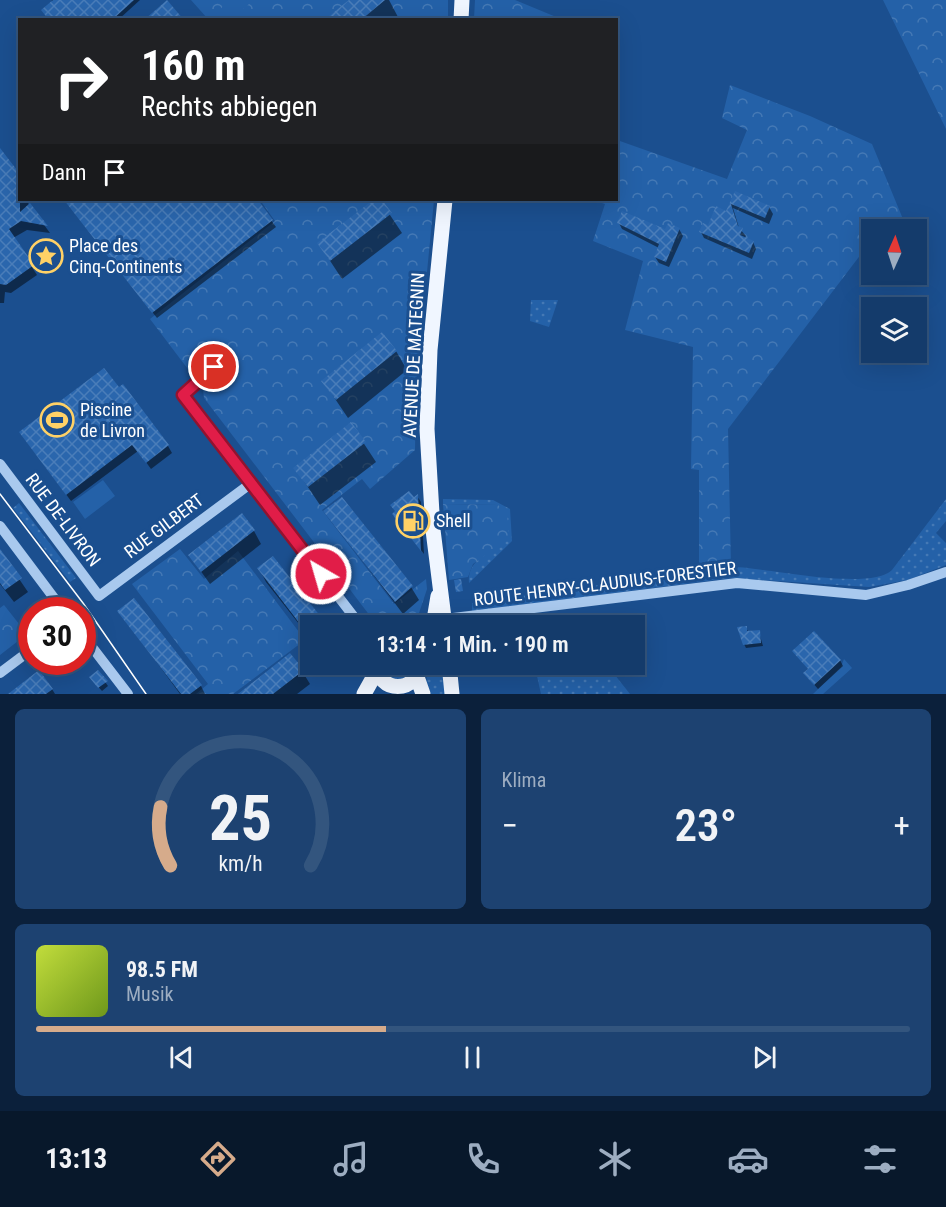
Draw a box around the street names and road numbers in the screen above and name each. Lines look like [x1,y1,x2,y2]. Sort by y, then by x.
street label: AVENUE DE MATEGNIN [399,272,428,438]
street label: RUE DE-LIVRON [22,469,105,570]
street label: RUE GILBERT [120,489,207,562]
street label: ROUTE HENRY-CLAUDIUS-FORESTIER [472,557,738,610]

